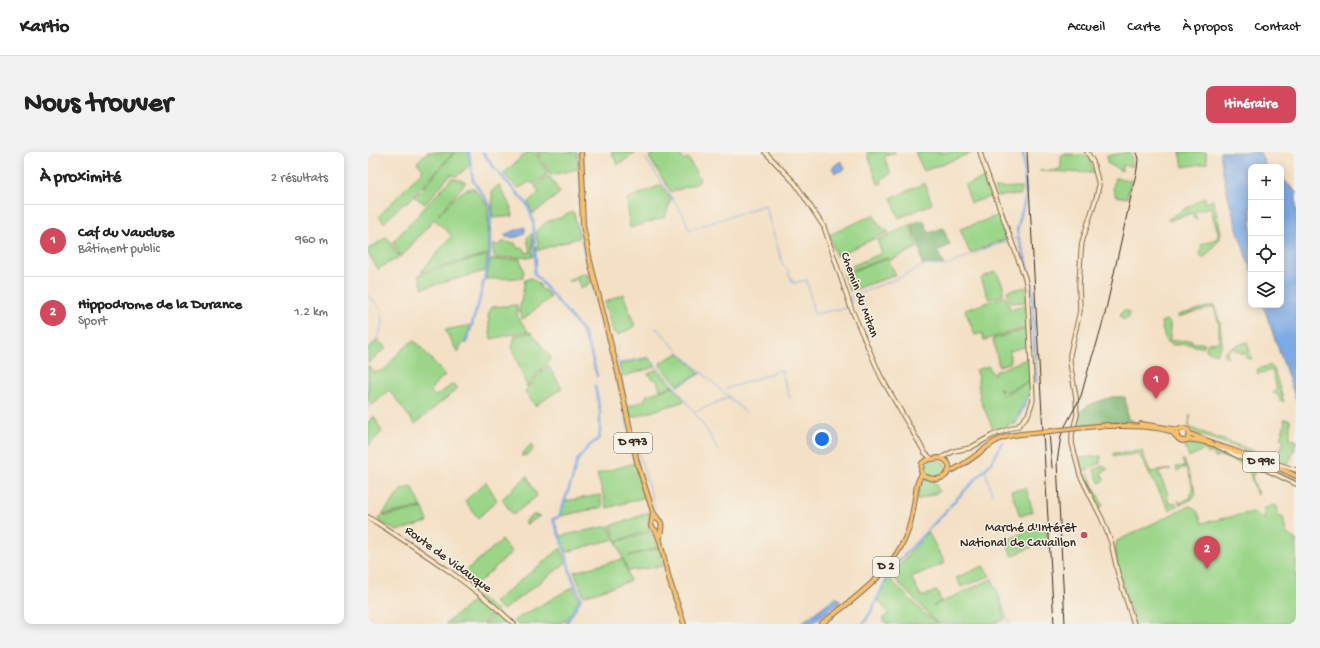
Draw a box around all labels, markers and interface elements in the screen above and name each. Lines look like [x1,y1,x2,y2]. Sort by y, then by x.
text: Kartio [20,16,69,39]
text: Accueil [1068,19,1105,36]
text: Carte [1127,19,1161,36]
text: À propos [1183,19,1233,36]
text: Contact [1255,19,1300,36]
button: Itinéraire [1206,86,1296,123]
text: Nous trouver [24,88,173,121]
map controls [1248,164,1284,308]
button: + [1248,164,1284,200]
text: À proximité [40,168,121,188]
text: 2 résultats [271,171,328,186]
button: − [1248,200,1284,236]
text: Caf du Vaucluse [78,224,174,242]
text: 1 [50,233,56,248]
text: 960 m [295,233,328,248]
button: locate [1248,236,1284,272]
text: Bâtiment public [78,242,160,257]
street label: Chemin du Mitan [837,250,882,340]
button: layers [1248,272,1284,308]
text: Hippodrome de la Durance [78,296,242,314]
text: 2 [50,305,56,320]
text: 1.2 km [294,305,328,320]
text: Sport [78,314,107,329]
pin: 1 [1143,366,1169,399]
your location [812,429,832,449]
road number: D 973 [614,433,652,453]
road number: D 99c [1243,452,1279,472]
place label: Marché d'Intérêt National de Cavaillon [960,521,1078,551]
street label: Route de Vidauque [402,523,495,597]
marker: Marché d'Intérêt National de Cavaillon [1079,530,1089,540]
pin: 2 [1194,536,1220,569]
road number: D 2 [873,557,899,577]

